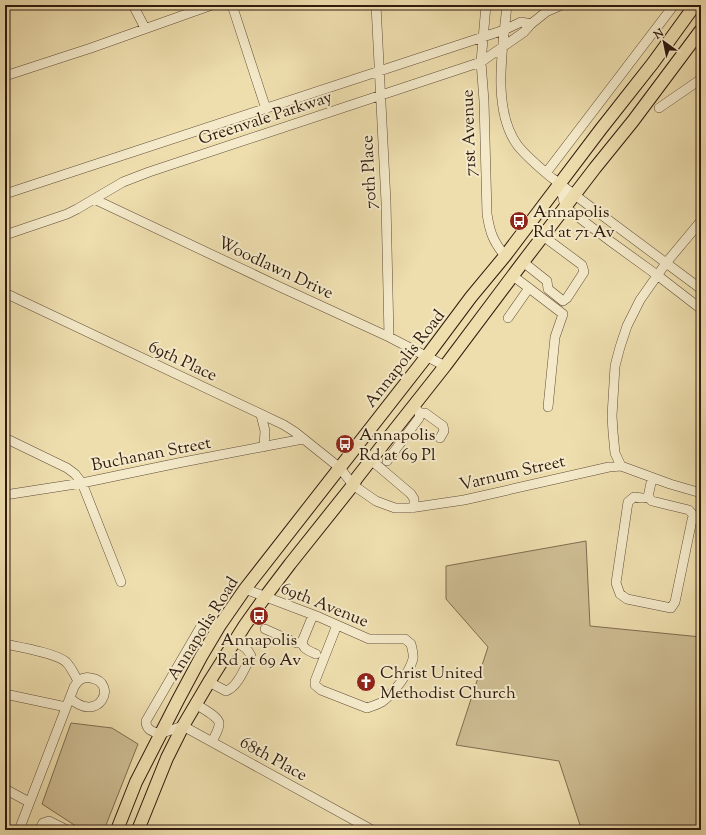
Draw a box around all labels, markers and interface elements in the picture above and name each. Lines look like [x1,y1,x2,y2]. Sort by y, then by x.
north arrow [644,22,684,62]
text: N [650,25,667,44]
street label: Greenvale Parkway [196,86,336,152]
street label: 71st Avenue [456,89,484,177]
street label: 70th Place [356,134,384,210]
place label: Annapolis Rd at 71 Av [533,201,615,245]
bus stop icon: Annapolis Rd at 71 Av [508,210,530,232]
street label: Woodlawn Drive [213,232,337,306]
street label: Annapolis Road [360,305,452,413]
street label: 69th Place [144,335,221,388]
place label: Annapolis Rd at 69 Pl [359,424,436,468]
street label: Buchanan Street [90,432,213,478]
bus stop icon: Annapolis Rd at 69 Pl [334,433,356,455]
street label: Varnum Street [457,450,568,498]
street label: Annapolis Road [162,572,245,686]
street label: 69th Avenue [277,577,372,634]
bus stop icon: Annapolis Rd at 69 Av [248,605,270,627]
place label: Annapolis Rd at 69 Av [217,629,301,673]
place label: Christ United Methodist Church [380,662,516,706]
church icon: Christ United Methodist Church [355,671,377,693]
street label: 68th Place [235,731,311,788]

